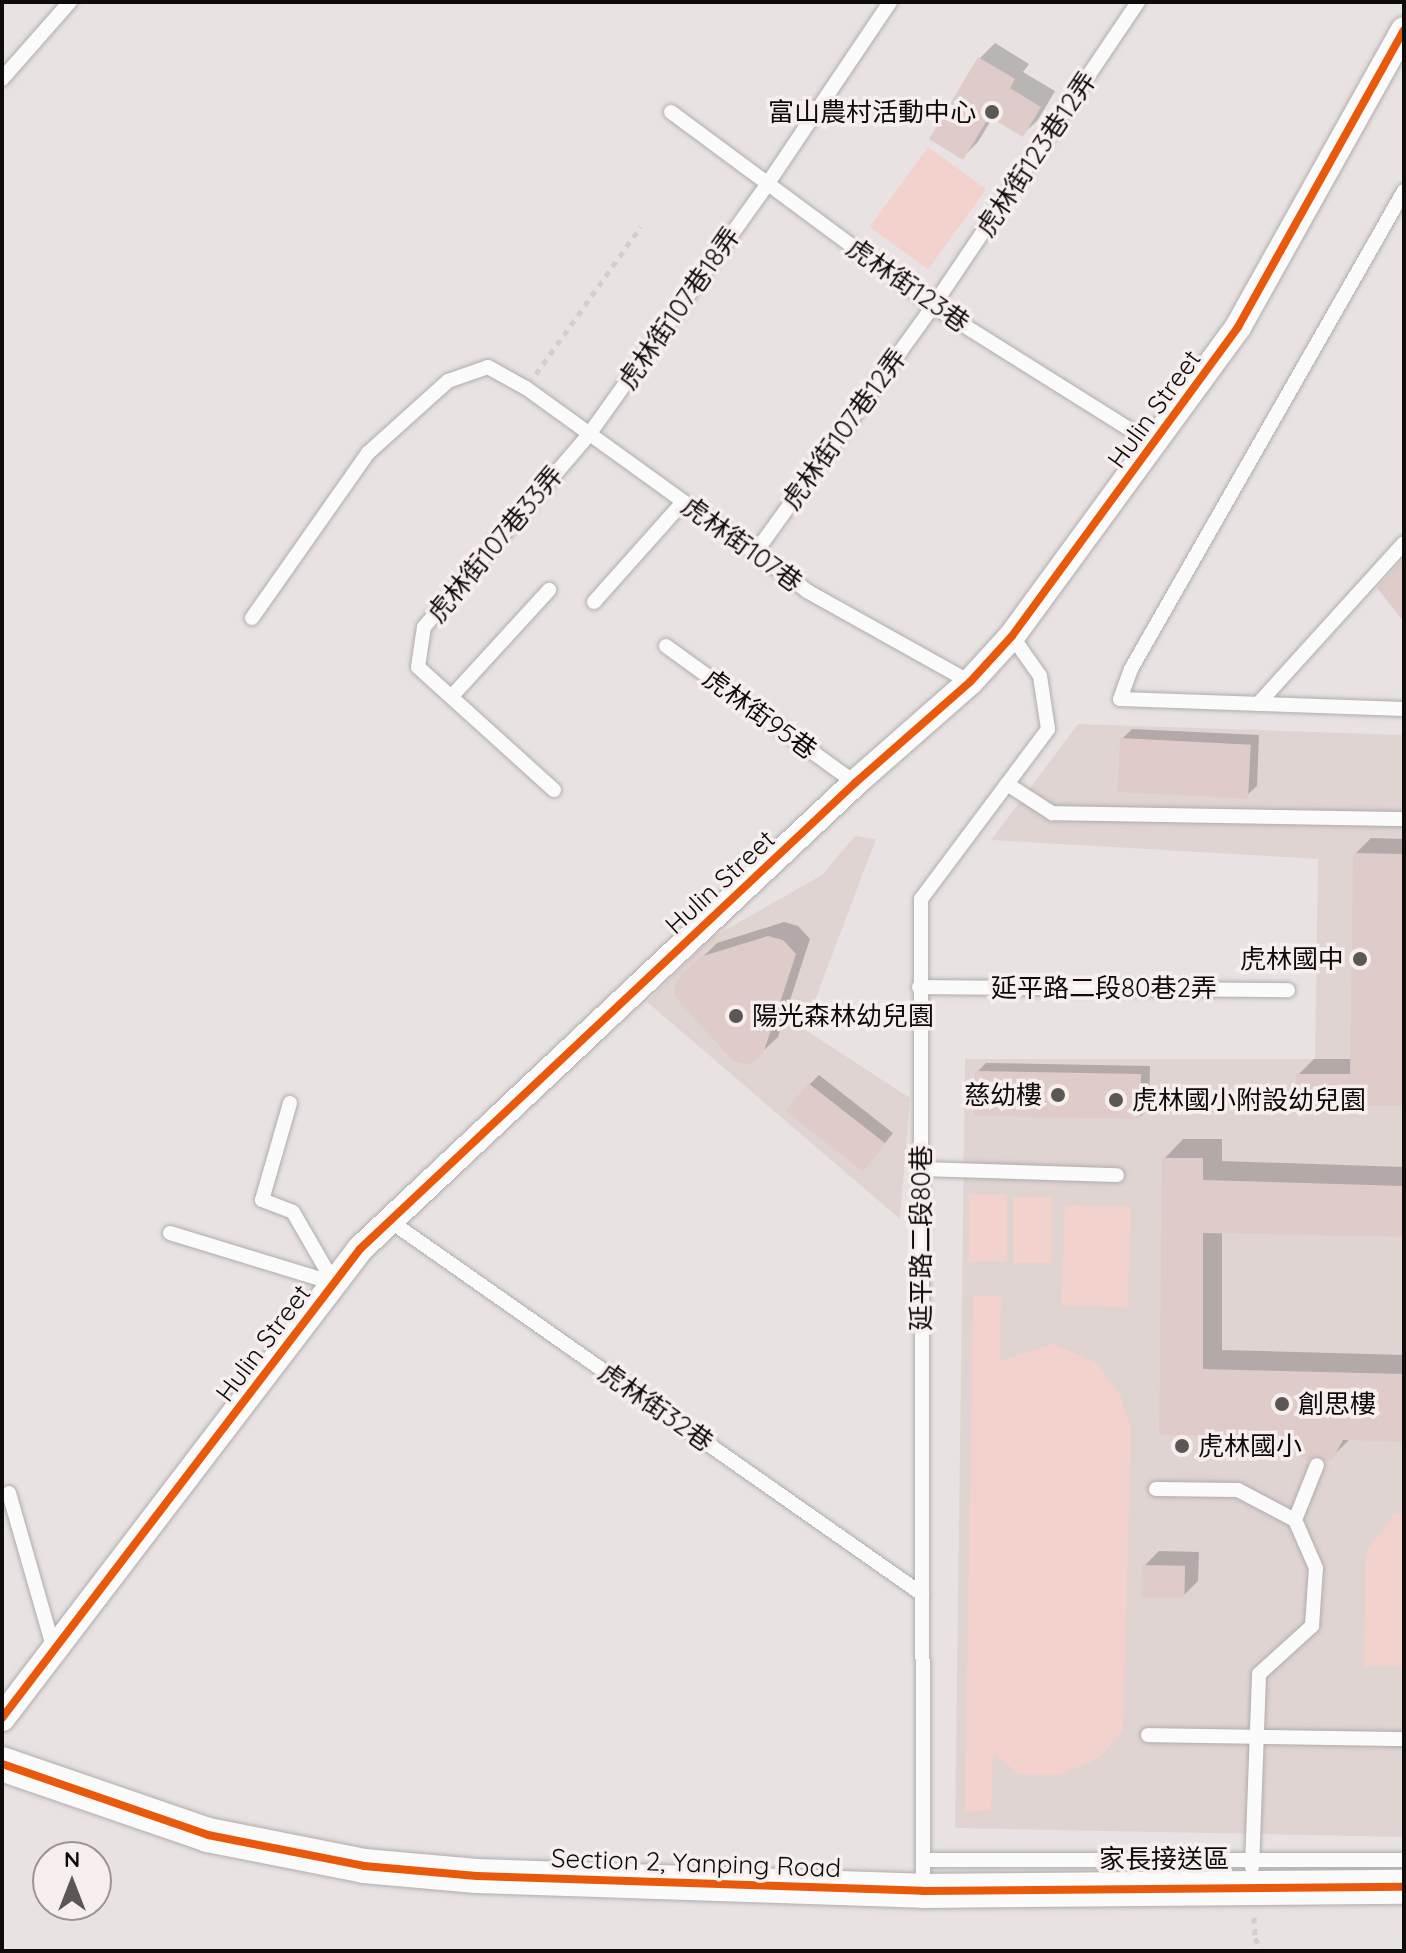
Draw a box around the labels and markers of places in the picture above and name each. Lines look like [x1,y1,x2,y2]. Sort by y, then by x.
place label: 富山農村活動中心 [768,96,976,128]
marker: 富山農村活動中心 [983,103,1001,121]
place label: 虎林國中 [1240,943,1344,975]
marker: 虎林國中 [1351,950,1369,968]
place label: 陽光森林幼兒園 [752,1000,934,1032]
marker: 陽光森林幼兒園 [727,1007,745,1025]
place label: 慈幼樓 [964,1079,1042,1111]
place label: 虎林國小附設幼兒園 [1132,1084,1366,1116]
marker: 慈幼樓 [1049,1086,1067,1104]
marker: 虎林國小附設幼兒園 [1107,1091,1125,1109]
place label: 創思樓 [1298,1388,1376,1420]
marker: 創思樓 [1273,1395,1291,1413]
place label: 虎林國小 [1198,1430,1302,1462]
marker: 虎林國小 [1173,1437,1191,1455]

